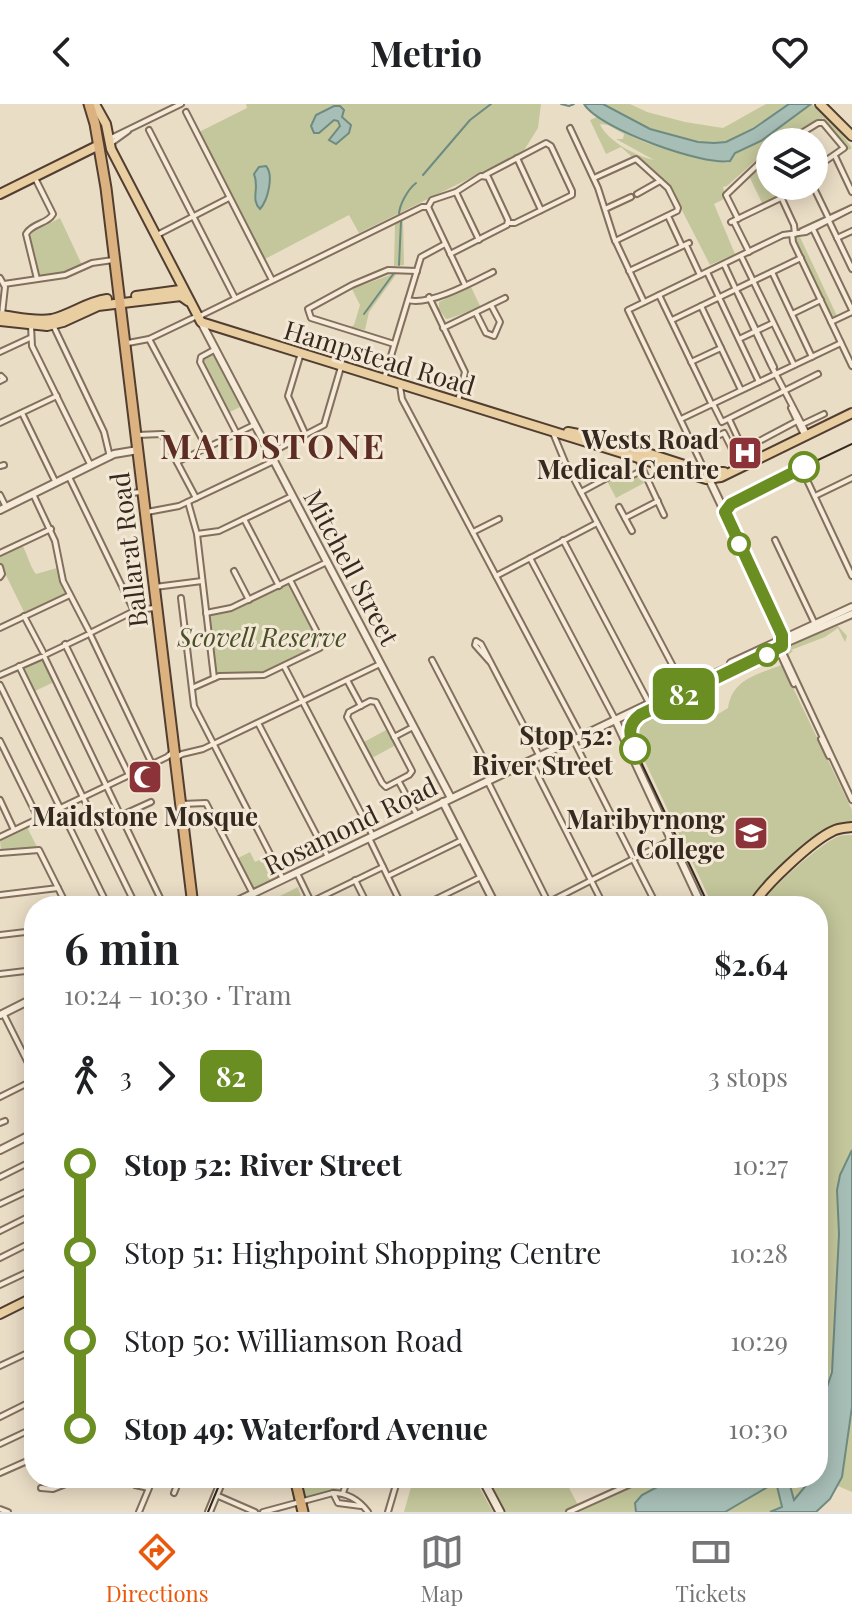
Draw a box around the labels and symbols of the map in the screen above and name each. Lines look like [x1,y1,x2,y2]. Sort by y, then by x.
street label: Hampstead Road [280,311,480,403]
place label: Wests Road Medical Centre [537,421,719,486]
district label: MAIDSTONE [160,422,386,468]
hospital icon: Wests Road Medical Centre [726,434,764,472]
unlabelled marker [789,452,819,482]
street label: Ballarat Road [101,471,155,629]
street label: Mitchell Street [296,483,408,652]
unlabelled marker [728,533,750,555]
park label: Scovell Reserve [177,619,346,654]
unlabelled marker [756,644,778,666]
line badge: 82 [648,668,720,720]
place label: Stop 52: River Street [472,717,614,782]
marker: Stop 52: River Street [620,734,650,764]
mosque icon: Maidstone Mosque [126,758,164,796]
street label: Rosamond Road [257,768,443,882]
place label: Maidstone Mosque [32,798,258,833]
place label: Maribyrnong College [566,801,726,866]
school or university icon: Maribyrnong College [732,814,770,852]

